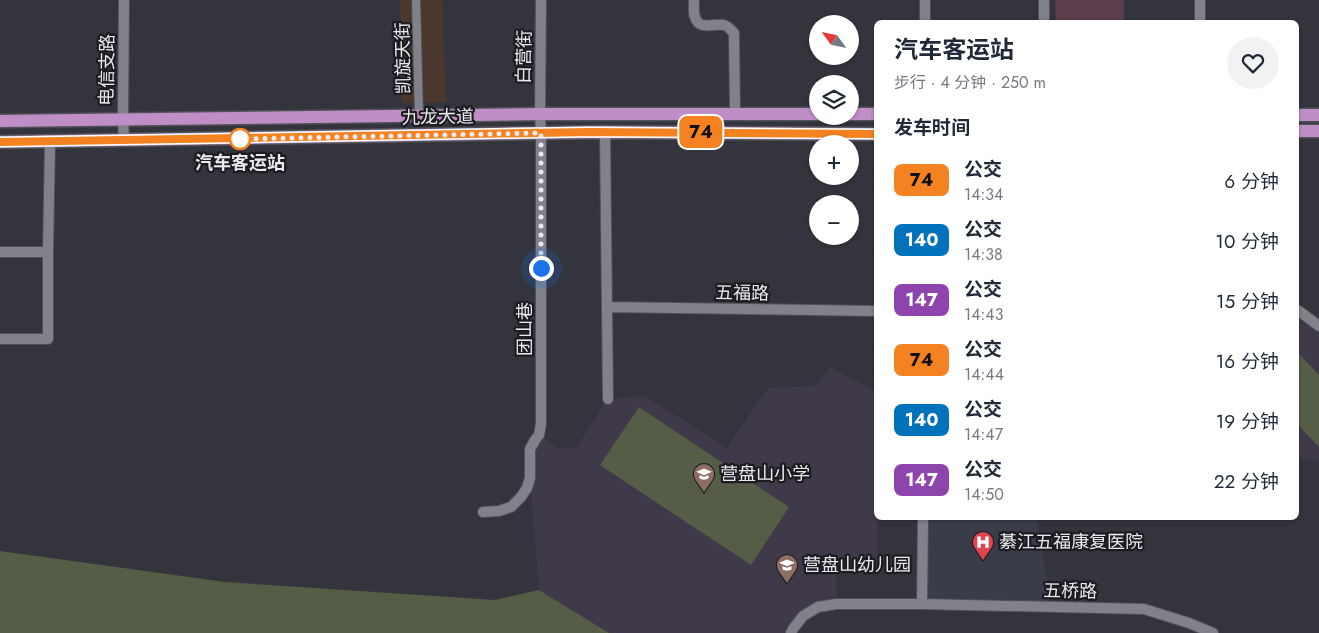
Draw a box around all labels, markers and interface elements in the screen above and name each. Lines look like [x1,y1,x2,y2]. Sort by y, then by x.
north arrow [809,15,859,65]
map controls [809,15,859,245]
street label: 凯旋天街 [389,22,417,94]
street label: 白营街 [511,30,537,84]
text: 汽车客运站 [894,32,1014,67]
street label: 电信支路 [93,34,121,106]
button: heart [1227,37,1279,89]
text: 步行 · 4 分钟 · 250 m [894,71,1046,94]
button: layers [809,75,859,125]
street label: 九龙大道 [402,103,474,131]
text: 发车时间 [894,114,970,141]
line badge: 74 [678,116,724,148]
text: 74 [689,119,713,145]
marker: 汽车客运站 [229,128,251,150]
button: + [809,135,859,185]
place label: 汽车客运站 [195,150,285,176]
text: 公交 [964,156,1002,183]
text: 74 [910,167,933,193]
text: 6 分钟 [1224,168,1279,195]
text: 14:34 [964,183,1003,206]
button: − [809,195,859,245]
text: 公交 [964,216,1002,243]
text: 140 [905,227,938,253]
text: 10 分钟 [1215,228,1279,255]
text: 14:38 [964,243,1003,266]
your location [529,256,554,281]
text: 公交 [964,276,1002,303]
street label: 五福路 [715,280,769,306]
text: 147 [905,287,938,313]
text: 15 分钟 [1216,288,1279,315]
street label: 团山巷 [512,302,538,356]
text: 14:43 [964,303,1003,326]
text: 公交 [964,336,1002,363]
text: 74 [910,347,933,373]
text: 16 分钟 [1216,348,1279,375]
text: 14:44 [964,363,1004,386]
text: 公交 [964,396,1002,423]
text: 140 [905,407,938,433]
text: 19 分钟 [1216,408,1279,435]
text: 14:47 [964,423,1003,446]
text: 公交 [964,456,1002,483]
place label: 营盘山小学 [720,461,810,487]
school or university icon: 营盘山小学 [692,462,716,493]
text: 147 [905,467,938,493]
text: 22 分钟 [1214,468,1279,495]
text: 14:50 [964,483,1004,506]
place label: 綦江五福康复医院 [999,529,1143,555]
hospital icon: 綦江五福康复医院 [971,530,995,561]
place label: 营盘山幼儿园 [803,552,911,578]
school or university icon: 营盘山幼儿园 [775,553,799,584]
street label: 五桥路 [1043,578,1097,604]

